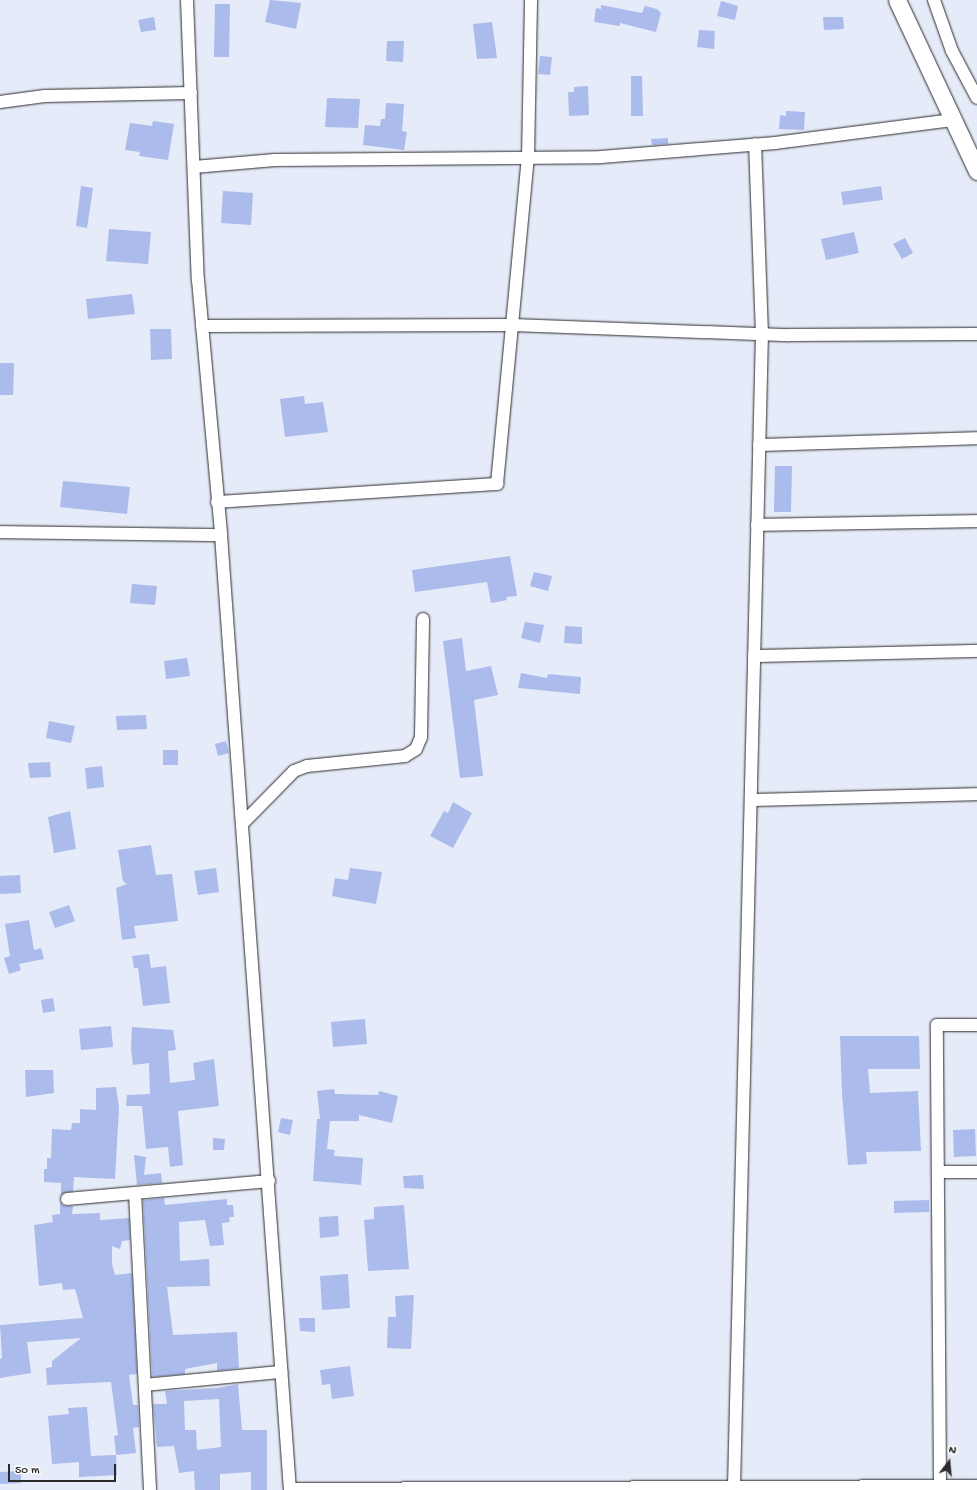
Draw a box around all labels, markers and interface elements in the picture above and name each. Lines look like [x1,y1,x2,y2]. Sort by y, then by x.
north arrow [929,1442,969,1482]
text: N [947,1444,957,1457]
scale bar [10,1456,118,1482]
text: 50 m [15,1464,40,1478]

